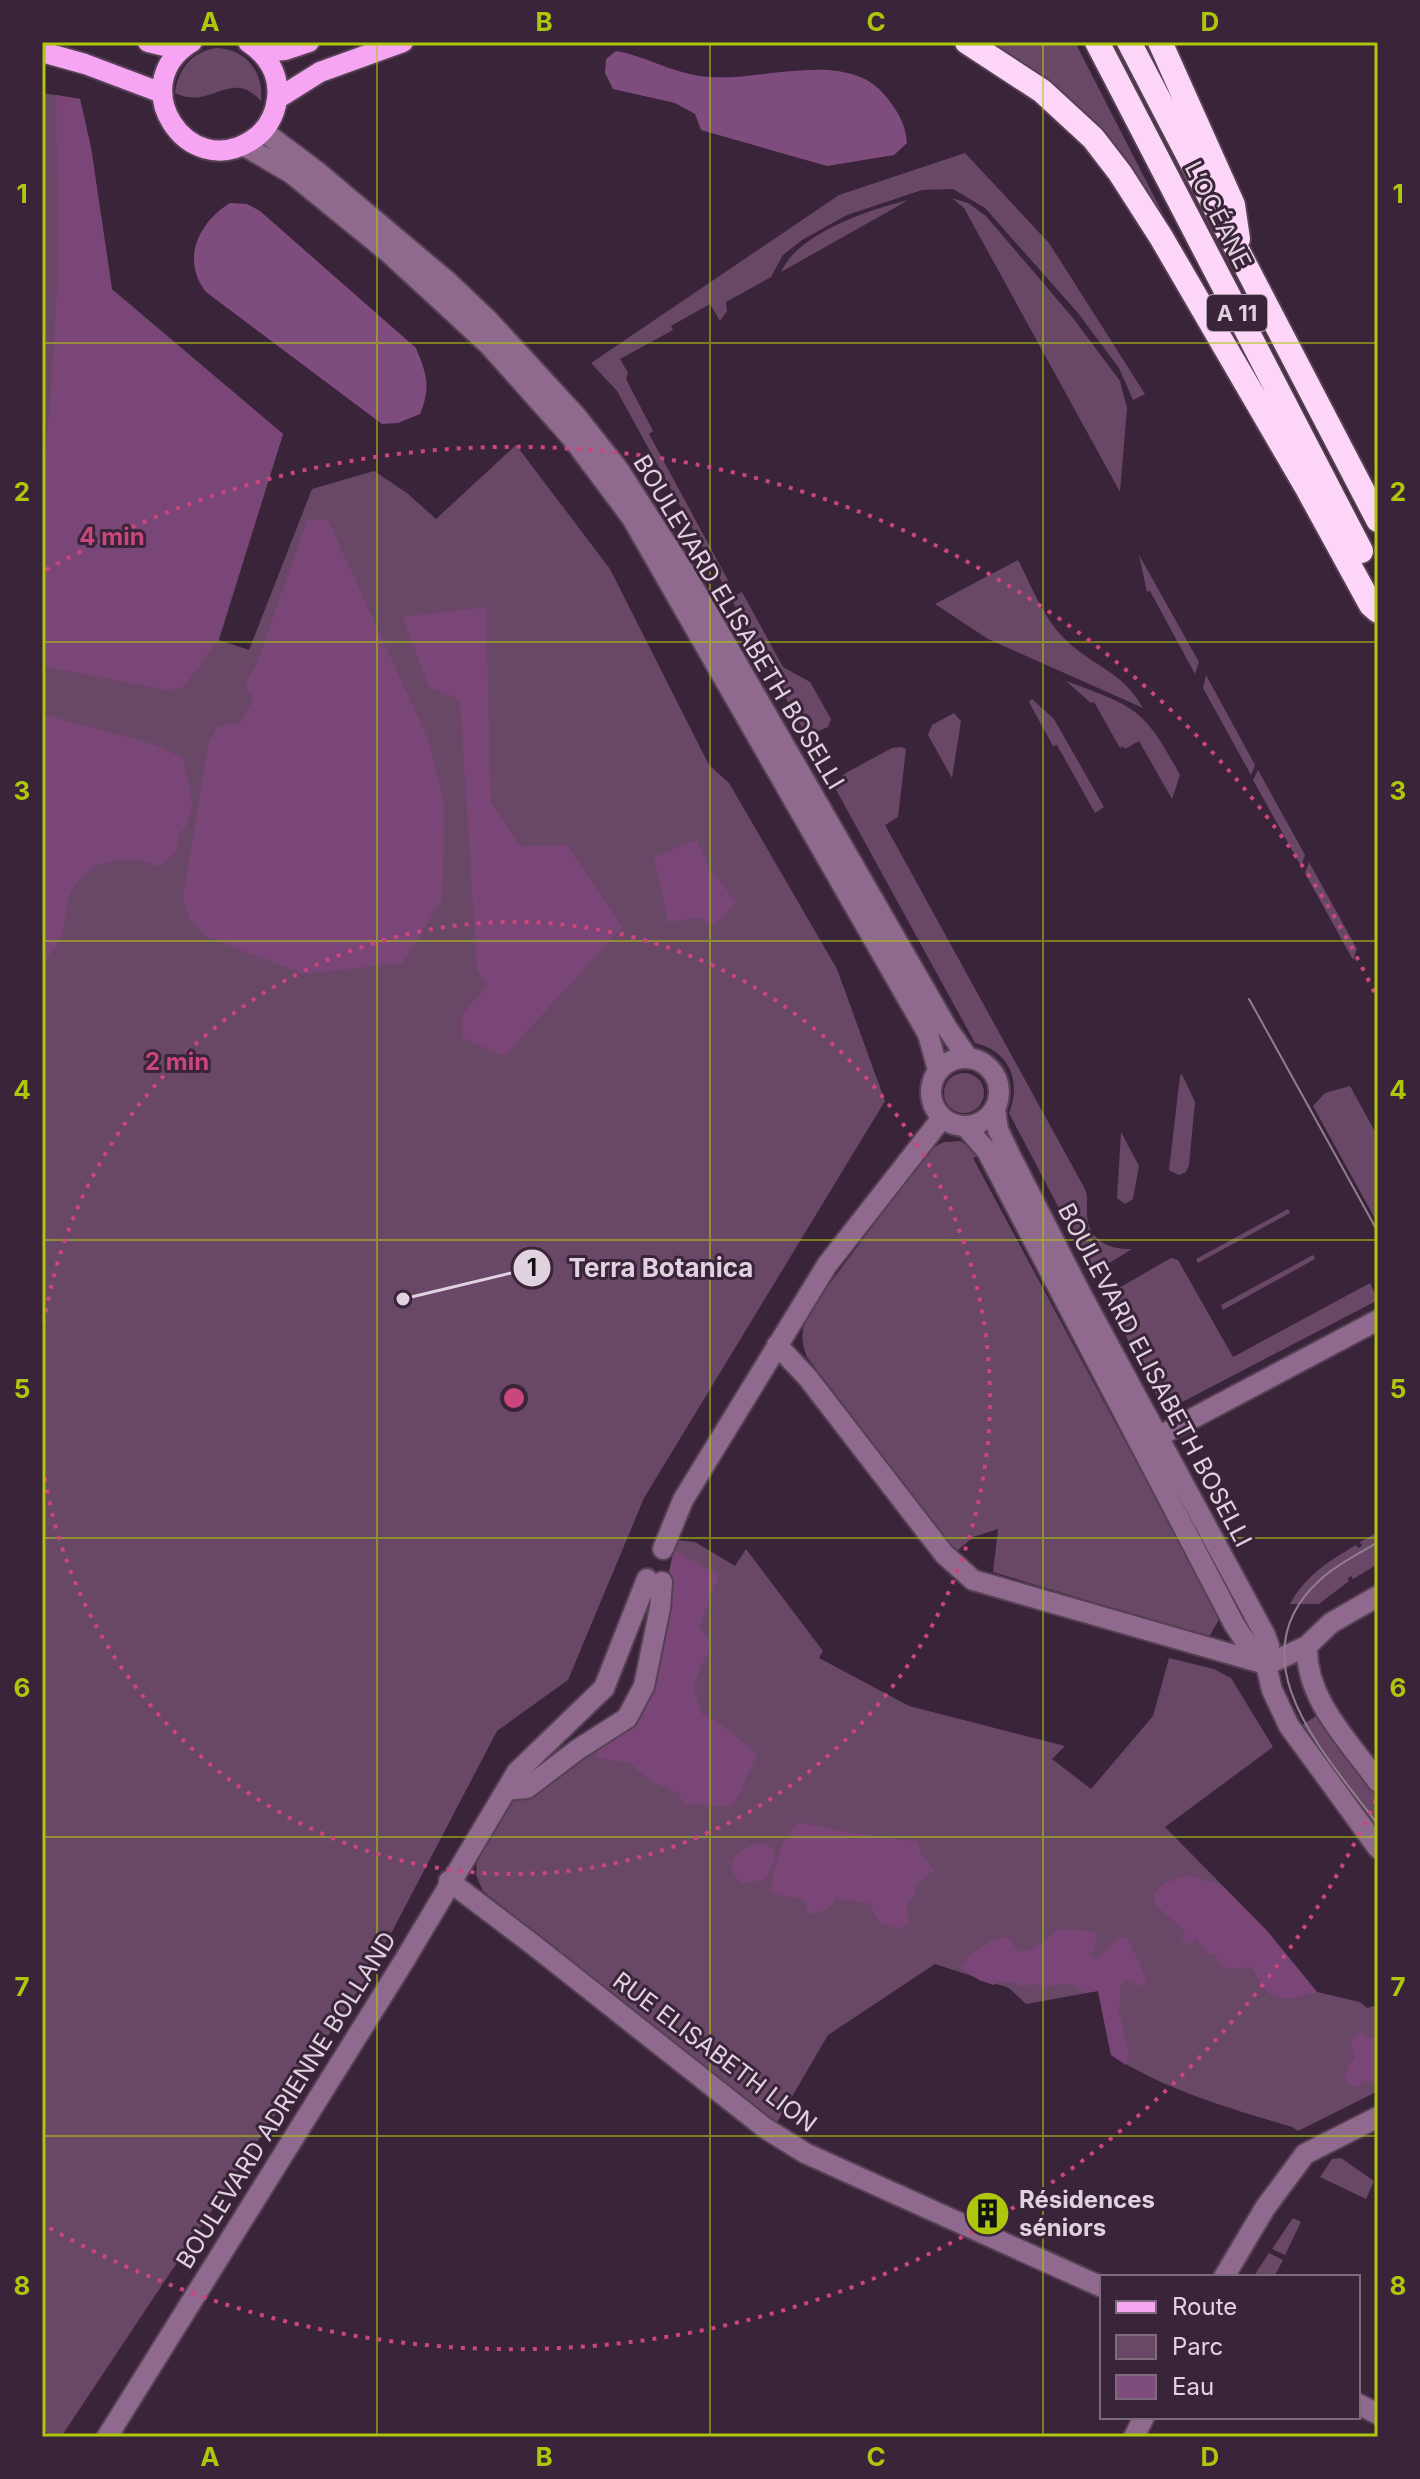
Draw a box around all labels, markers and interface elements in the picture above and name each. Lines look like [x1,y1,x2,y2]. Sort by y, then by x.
text: A [200,6,220,37]
text: B [535,6,553,37]
text: C [866,6,886,37]
text: D [1201,6,1219,37]
street label: L’OCÉANE [1179,156,1258,274]
text: 1 [16,178,28,209]
text: 1 [1392,178,1404,209]
road number: A 11 [1207,295,1267,331]
street label: BOULEVARD ELISABETH BOSELLI [627,450,851,794]
text: 2 [14,476,30,507]
text: 2 [1390,476,1406,507]
text: 4 min [79,522,145,551]
text: 3 [14,775,30,806]
text: 3 [1390,775,1406,806]
text: 2 min [145,1047,209,1076]
text: 4 [13,1074,31,1105]
text: 4 [1389,1074,1407,1105]
street label: BOULEVARD ELISABETH BOSELLI [1052,1198,1258,1552]
callout: Terra Botanica [512,1243,769,1293]
text: Terra Botanica [569,1252,753,1283]
text: 1 [527,1253,537,1282]
text: 5 [14,1373,30,1404]
text: 5 [1390,1373,1406,1404]
centre of rings [500,1384,528,1412]
text: 6 [14,1672,30,1703]
text: 6 [1390,1672,1406,1703]
street label: BOULEVARD ADRIENNE BOLLAND [170,1926,402,2274]
street label: RUE ELISABETH LION [607,1966,823,2138]
text: 7 [14,1971,30,2002]
text: 7 [1390,1971,1406,2002]
place label: Résidences séniors [1019,2185,1155,2242]
building icon: Résidences séniors [964,2189,1012,2237]
text: 8 [14,2270,30,2301]
text: 8 [1390,2270,1406,2301]
legend [1100,2275,1360,2419]
text: Route [1172,2292,1237,2321]
text: Parc [1172,2332,1223,2361]
text: Eau [1172,2372,1214,2401]
text: A [200,2441,220,2472]
text: B [535,2441,553,2472]
text: C [866,2441,886,2472]
text: D [1201,2441,1219,2472]

